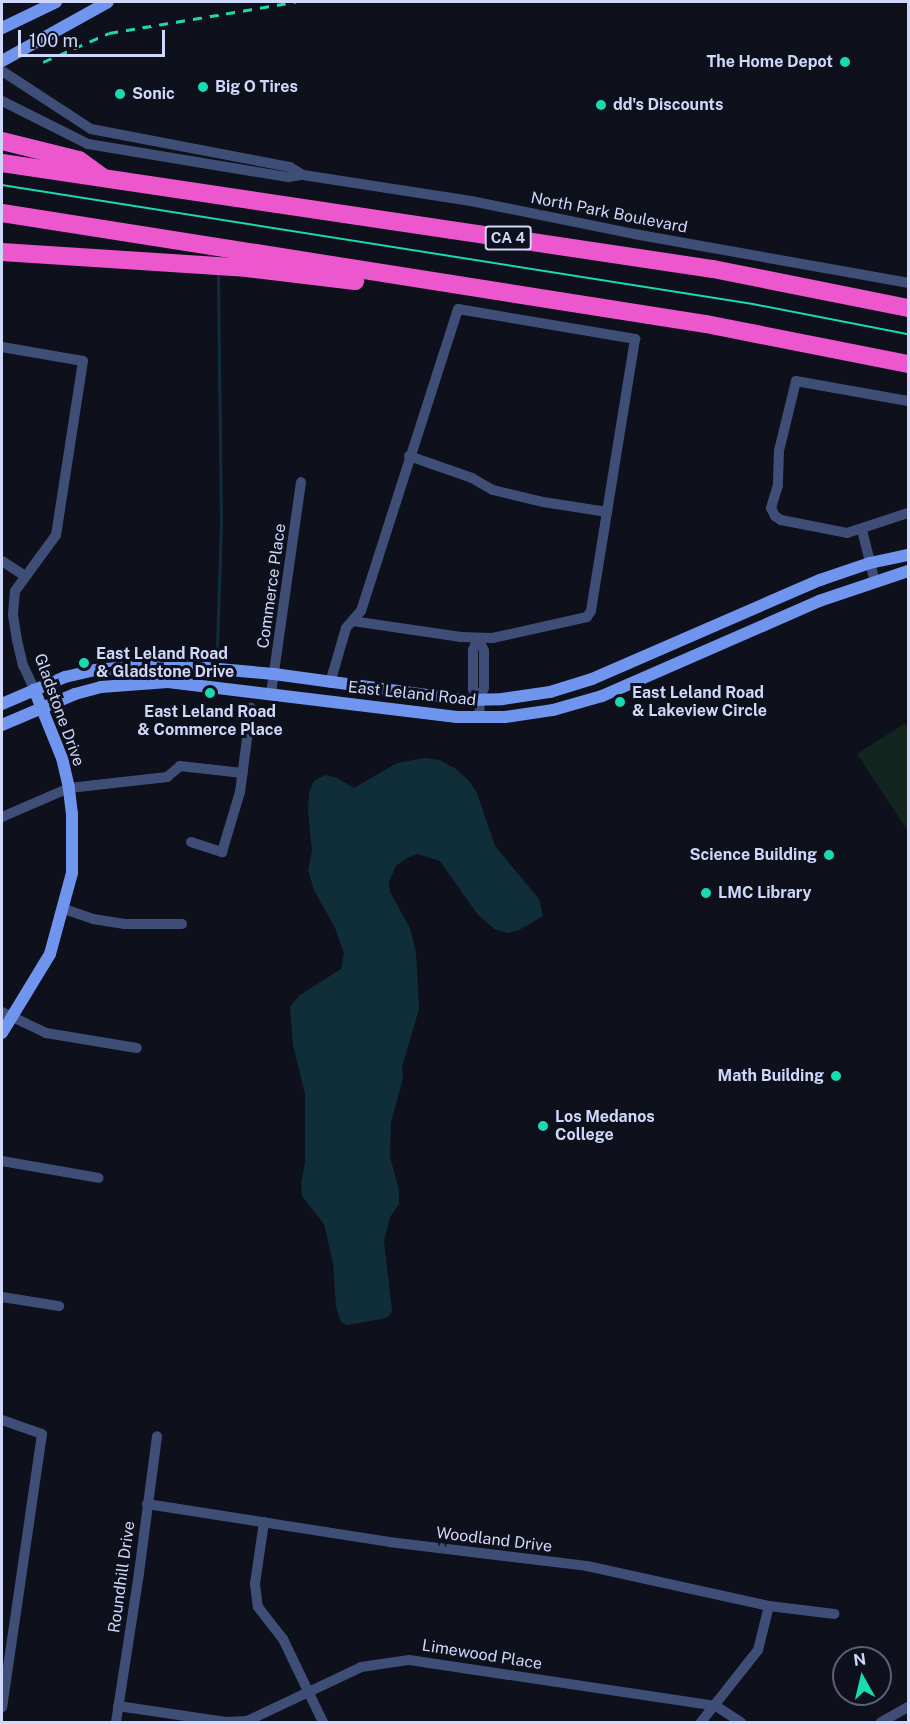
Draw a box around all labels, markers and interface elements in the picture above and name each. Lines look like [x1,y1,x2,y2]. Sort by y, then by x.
scale bar [21,18,168,56]
text: 100 m [29,30,78,51]
place label: The Home Depot [706,52,833,72]
marker: The Home Depot [838,55,852,69]
place label: Big O Tires [215,77,298,97]
marker: Big O Tires [196,80,210,94]
place label: Sonic [132,84,175,104]
marker: Sonic [113,87,127,101]
place label: dd's Discounts [613,95,724,115]
marker: dd's Discounts [594,98,608,112]
street label: North Park Boulevard [529,188,689,238]
road number: CA 4 [484,226,532,250]
street label: Commerce Place [254,522,290,650]
place label: East Leland Road & Gladstone Drive [96,644,234,682]
street label: Gladstone Drive [30,651,88,769]
marker: East Leland Road & Gladstone Drive [77,656,91,670]
street label: East Leland Road [347,678,477,710]
place label: East Leland Road & Lakeview Circle [632,683,767,721]
marker: East Leland Road & Commerce Place [203,686,217,700]
marker: East Leland Road & Lakeview Circle [613,695,627,709]
place label: East Leland Road & Commerce Place [137,702,283,740]
place label: Science Building [689,845,817,865]
marker: Science Building [822,848,836,862]
place label: LMC Library [718,883,812,903]
marker: LMC Library [699,886,713,900]
place label: Math Building [718,1066,824,1086]
marker: Math Building [829,1069,843,1083]
place label: Los Medanos College [555,1107,655,1145]
marker: Los Medanos College [536,1119,550,1133]
street label: Roundhill Drive [105,1520,139,1634]
street label: Woodland Drive [435,1523,553,1557]
street label: Limewood Place [421,1636,543,1674]
north arrow [832,1646,892,1706]
text: N [852,1649,867,1670]

